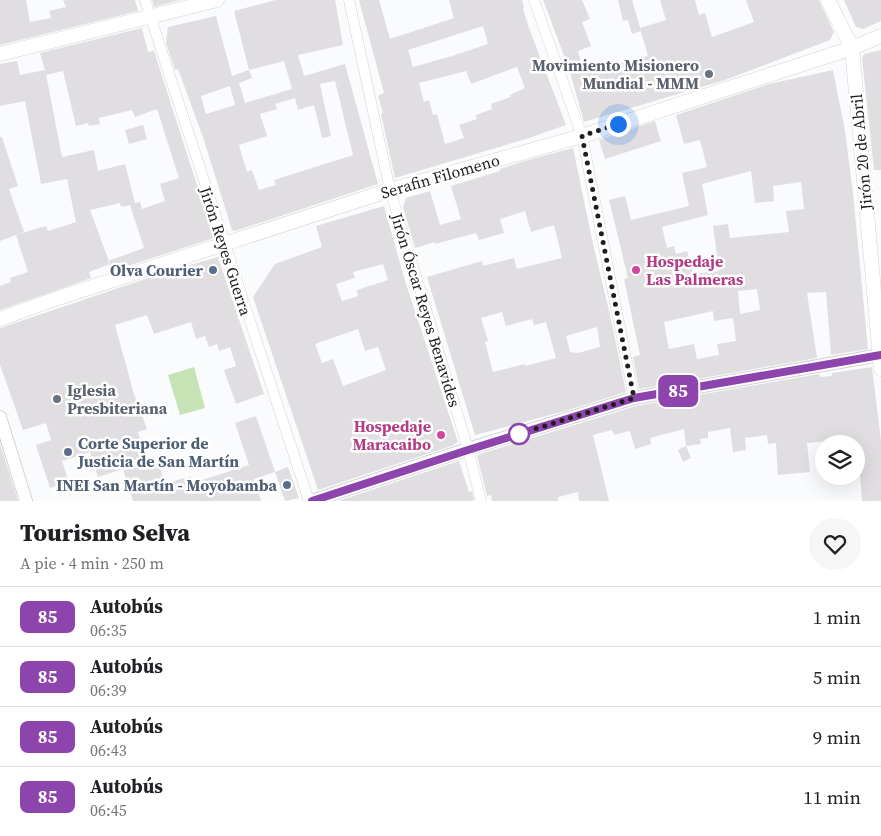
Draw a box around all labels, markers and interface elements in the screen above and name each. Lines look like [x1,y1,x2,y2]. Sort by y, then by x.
place label: Movimiento Misionero Mundial - MMM [532,54,699,94]
marker: Movimiento Misionero Mundial - MMM [703,68,715,80]
street label: Jirón 20 de Abril [845,93,877,212]
your location [606,112,631,137]
street label: Serafin Filomeno [378,148,502,203]
street label: Jirón Reyes Guerra [195,183,257,319]
street label: Jirón Óscar Reyes Benavides [386,209,466,410]
place label: Hospedaje Las Palmeras [646,250,743,290]
place label: Olva Courier [110,259,204,281]
marker: Olva Courier [207,264,219,276]
marker: Hospedaje Las Palmeras [630,264,642,276]
line badge: 85 [656,375,700,407]
text: 85 [668,378,688,403]
place label: Iglesia Presbiteriana [67,379,168,419]
marker: Iglesia Presbiteriana [51,393,63,405]
place label: Hospedaje Maracaibo [352,415,431,455]
unlabelled marker [508,423,530,445]
marker: Hospedaje Maracaibo [435,429,447,441]
place label: Corte Superior de Justicia de San Martín [77,432,239,472]
map controls [815,435,865,485]
button: layers [815,435,865,485]
marker: Corte Superior de Justicia de San Martín [62,446,74,458]
place label: INEI San Martín - Moyobamba [56,474,277,496]
marker: INEI San Martín - Moyobamba [281,479,293,491]
text: Tourismo Selva [20,516,190,549]
button: heart [809,518,861,570]
text: A pie · 4 min · 250 m [20,552,164,574]
text: Autobús [90,593,163,619]
text: 85 [38,604,57,629]
text: 1 min [813,604,861,630]
text: 06:35 [90,619,127,641]
text: Autobús [90,653,163,679]
text: 85 [38,664,57,689]
text: 5 min [813,664,861,690]
text: 06:39 [90,679,127,701]
text: Autobús [90,713,163,739]
text: 85 [38,724,57,749]
text: 9 min [813,724,861,750]
text: 06:43 [90,739,127,761]
text: Autobús [90,773,163,799]
text: 85 [38,784,57,809]
text: 11 min [803,784,861,810]
text: 06:45 [90,799,127,821]

